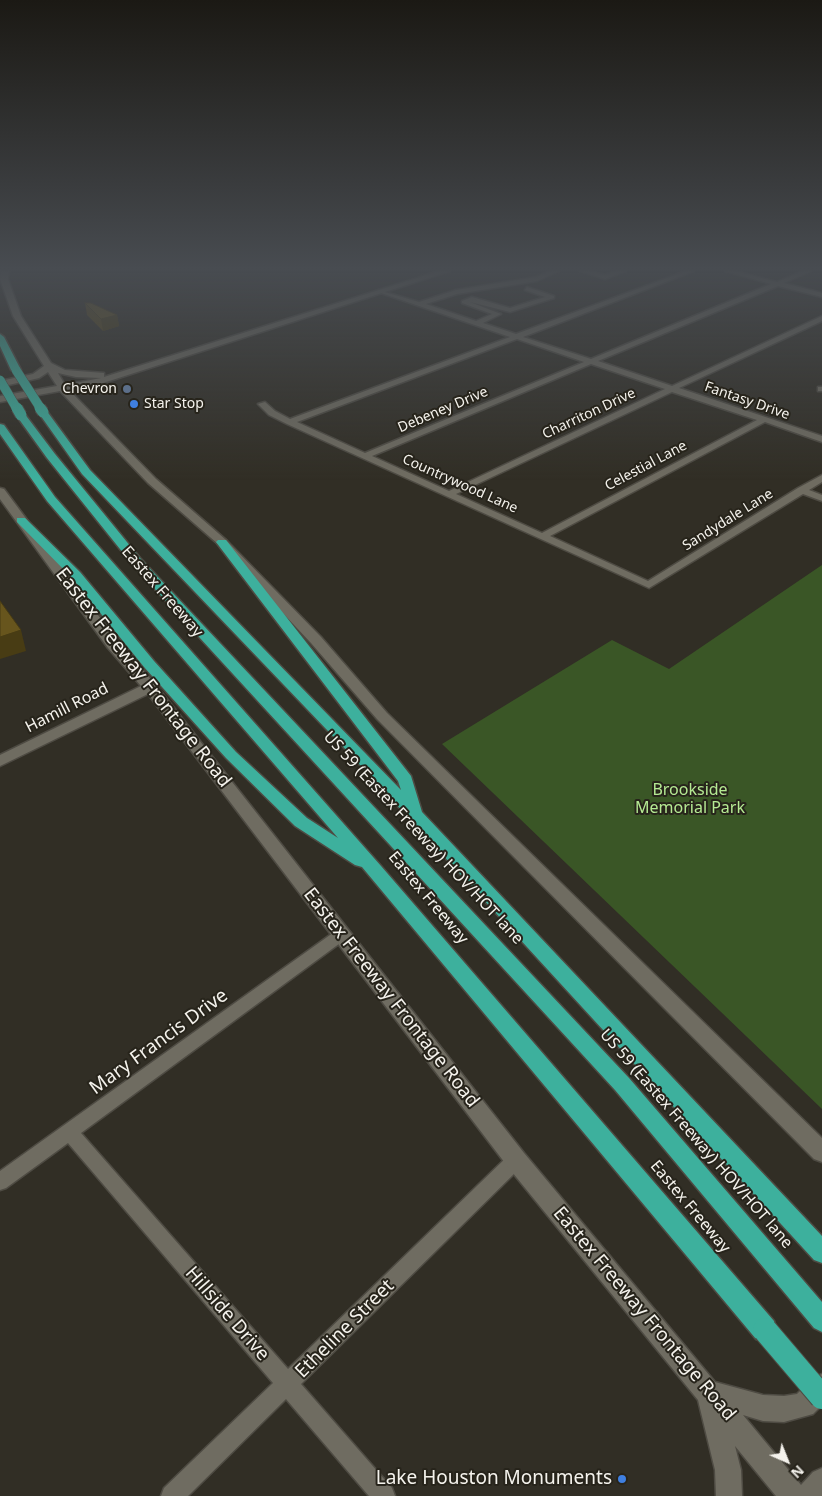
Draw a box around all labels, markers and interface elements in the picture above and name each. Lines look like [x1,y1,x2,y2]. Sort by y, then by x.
street label: Fantasy Drive [702,379,792,423]
place label: Chevron [62,381,117,397]
marker: Chevron [121,383,133,395]
street label: Debeney Drive [395,383,491,437]
street label: Charriton Drive [540,385,638,443]
place label: Star Stop [144,396,204,412]
marker: Star Stop [128,398,140,410]
street label: Celestial Lane [602,437,690,495]
street label: Countrywood Lane [400,451,520,517]
street label: Sandydale Lane [680,486,776,554]
street label: Eastex Freeway [117,542,207,642]
street label: Eastex Freeway Frontage Road [50,564,236,792]
street label: Hamill Road [22,679,112,737]
street label: US 59 (Eastex Freeway) HOV/HOT lane [319,728,527,948]
park label: Brookside Memorial Park [635,780,745,818]
street label: Eastex Freeway [384,848,472,948]
street label: Eastex Freeway Frontage Road [298,884,484,1112]
street label: Mary Francis Drive [85,984,233,1100]
street label: US 59 (Eastex Freeway) HOV/HOT lane [596,1025,796,1253]
street label: Eastex Freeway [646,1157,734,1257]
street label: Eastex Freeway Frontage Road [548,1202,740,1426]
street label: Hillside Drive [180,1262,274,1366]
street label: Etheline Street [291,1275,399,1383]
north arrow [762,1436,812,1486]
text: N [787,1461,808,1483]
place label: Lake Houston Monuments [376,1468,612,1490]
marker: Lake Houston Monuments [616,1473,628,1485]

